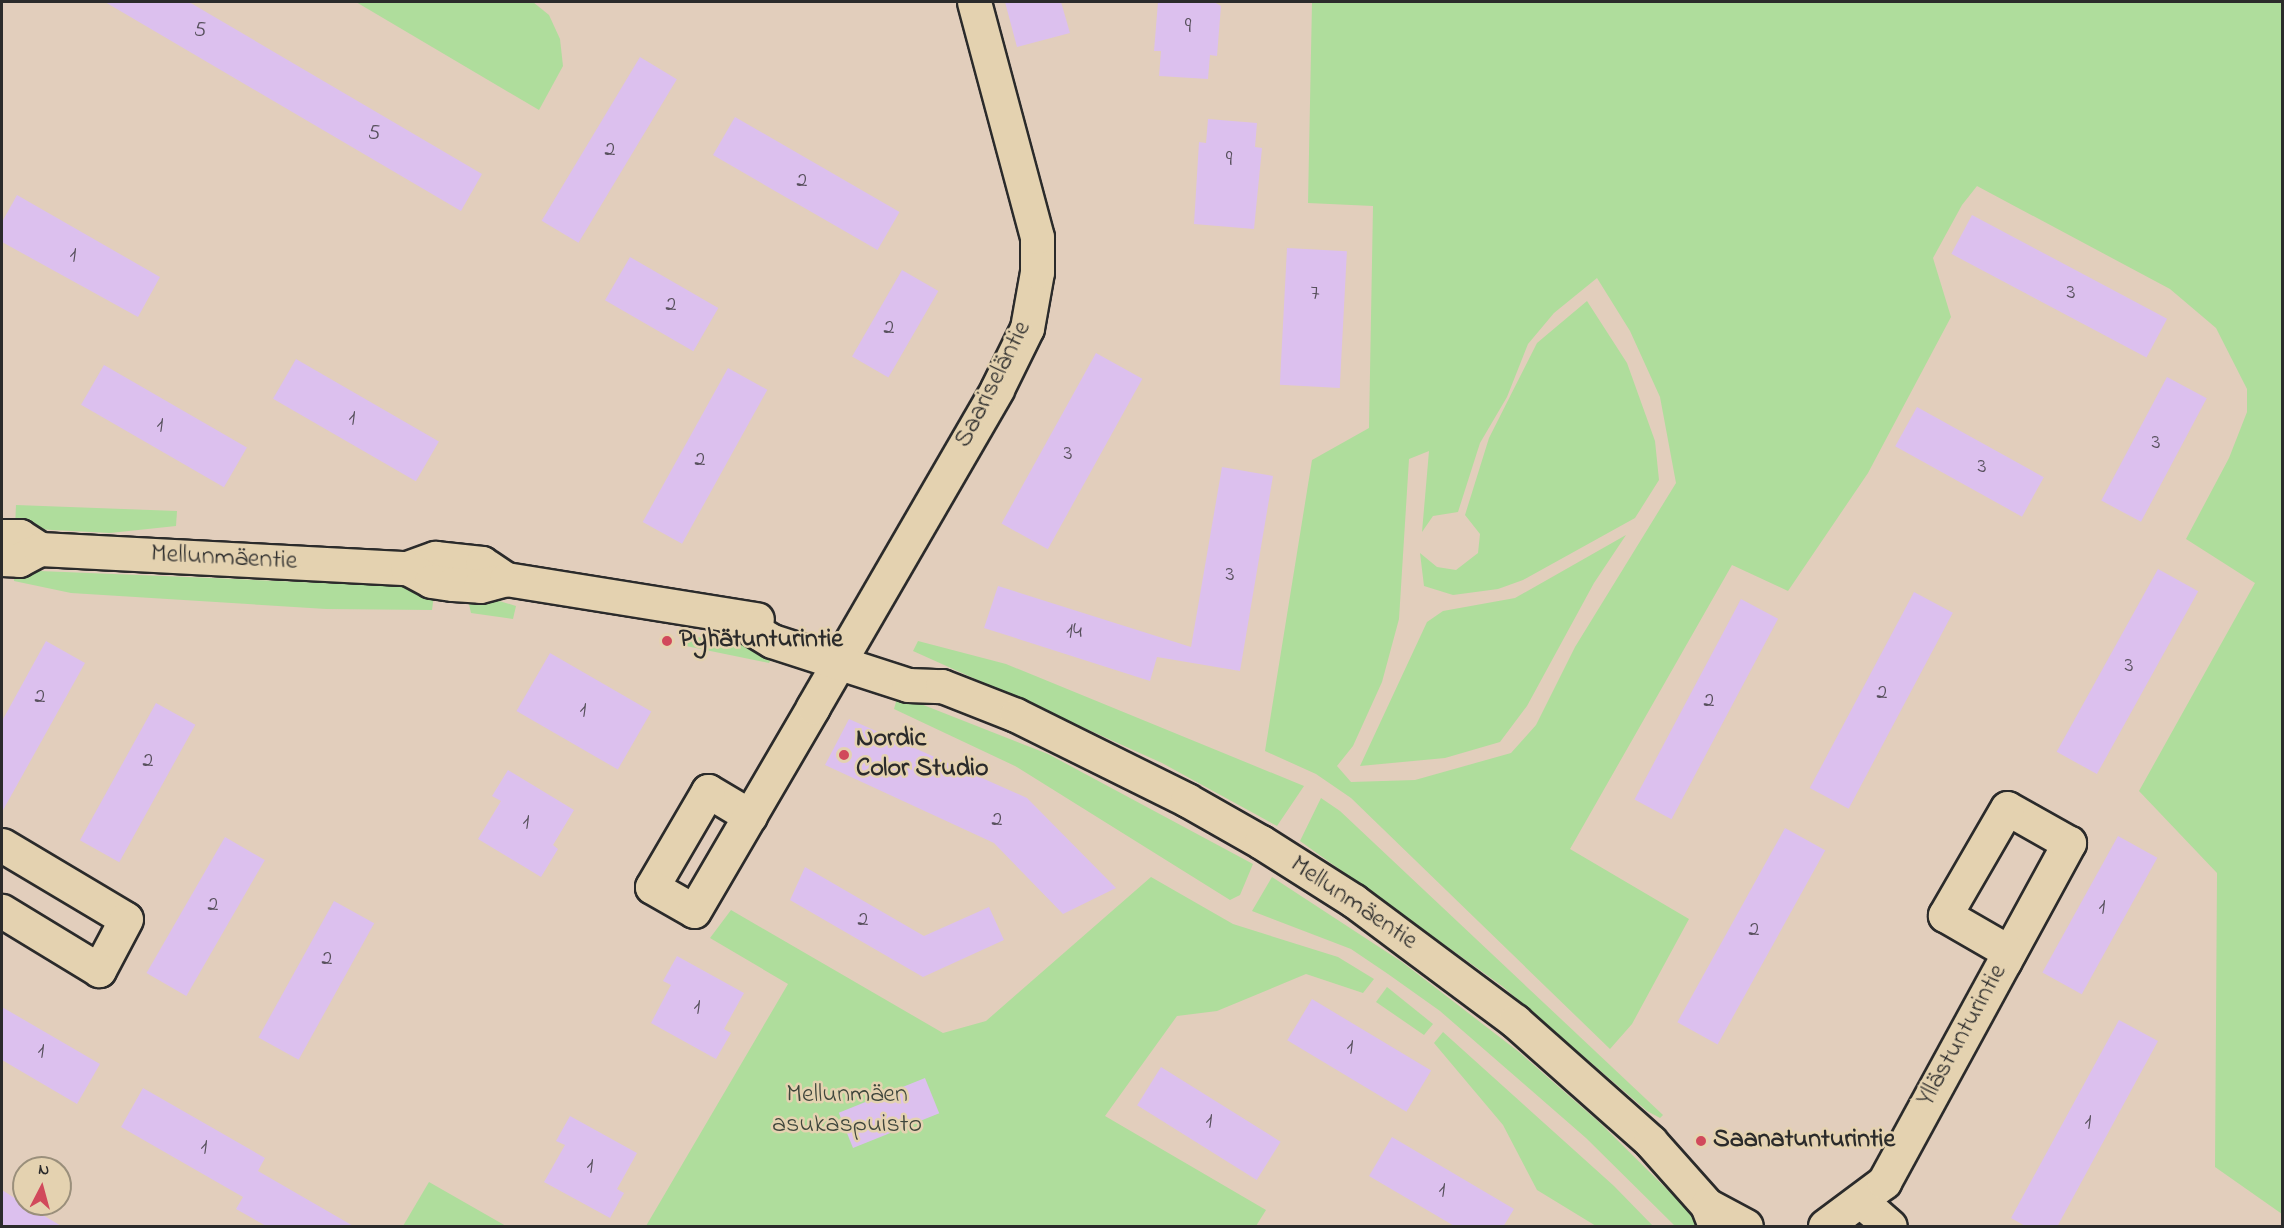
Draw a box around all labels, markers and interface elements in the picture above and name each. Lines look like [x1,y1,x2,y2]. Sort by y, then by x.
house number: 9 [1185,15,1191,41]
house number: 5 [194,19,206,45]
house number: 5 [368,122,380,148]
house number: 2 [605,138,615,164]
house number: 9 [1226,148,1232,174]
house number: 2 [797,169,807,195]
house number: 1 [70,244,76,270]
house number: 3 [2066,281,2076,307]
house number: 7 [1310,282,1320,308]
house number: 2 [666,293,676,319]
house number: 2 [884,316,894,342]
street label: Saariseläntie [949,317,1039,453]
house number: 1 [349,407,355,433]
house number: 1 [157,414,163,440]
house number: 3 [2151,431,2161,457]
house number: 3 [1063,442,1073,468]
house number: 2 [695,448,705,474]
house number: 3 [1977,455,1987,481]
street label: Mellunmäentie [150,540,298,578]
house number: 3 [1225,563,1235,589]
house number: 14 [1066,620,1082,646]
place label: Pyhätunturintie [679,625,843,657]
marker: Pyhätunturintie [660,634,674,648]
house number: 3 [2124,654,2134,680]
house number: 2 [1877,681,1887,707]
house number: 2 [35,685,45,711]
house number: 2 [1704,689,1714,715]
house number: 1 [580,699,586,725]
place label: Nordic Color Studio [856,724,988,786]
marker: Nordic Color Studio [837,748,851,762]
house number: 2 [143,749,153,775]
house number: 2 [992,808,1002,834]
house number: 1 [523,811,529,837]
street label: Mellunmäentie [1283,850,1423,958]
house number: 2 [208,893,218,919]
house number: 1 [2099,896,2105,922]
house number: 2 [858,908,868,934]
house number: 2 [1749,918,1759,944]
house number: 2 [322,947,332,973]
street label: Yllästunturintie [1911,960,2015,1112]
house number: 1 [694,996,700,1022]
house number: 1 [1347,1036,1353,1062]
house number: 1 [38,1040,44,1066]
park label: Mellunmäen asukaspuisto [772,1080,922,1142]
house number: 1 [1206,1110,1212,1136]
house number: 1 [2085,1111,2091,1137]
place label: Saanatunturintie [1713,1125,1895,1157]
marker: Saanatunturintie [1694,1134,1708,1148]
house number: 1 [201,1136,207,1162]
house number: 1 [587,1155,593,1181]
north arrow [12,1156,72,1216]
text: N [37,1158,50,1183]
house number: 1 [1439,1179,1445,1205]

